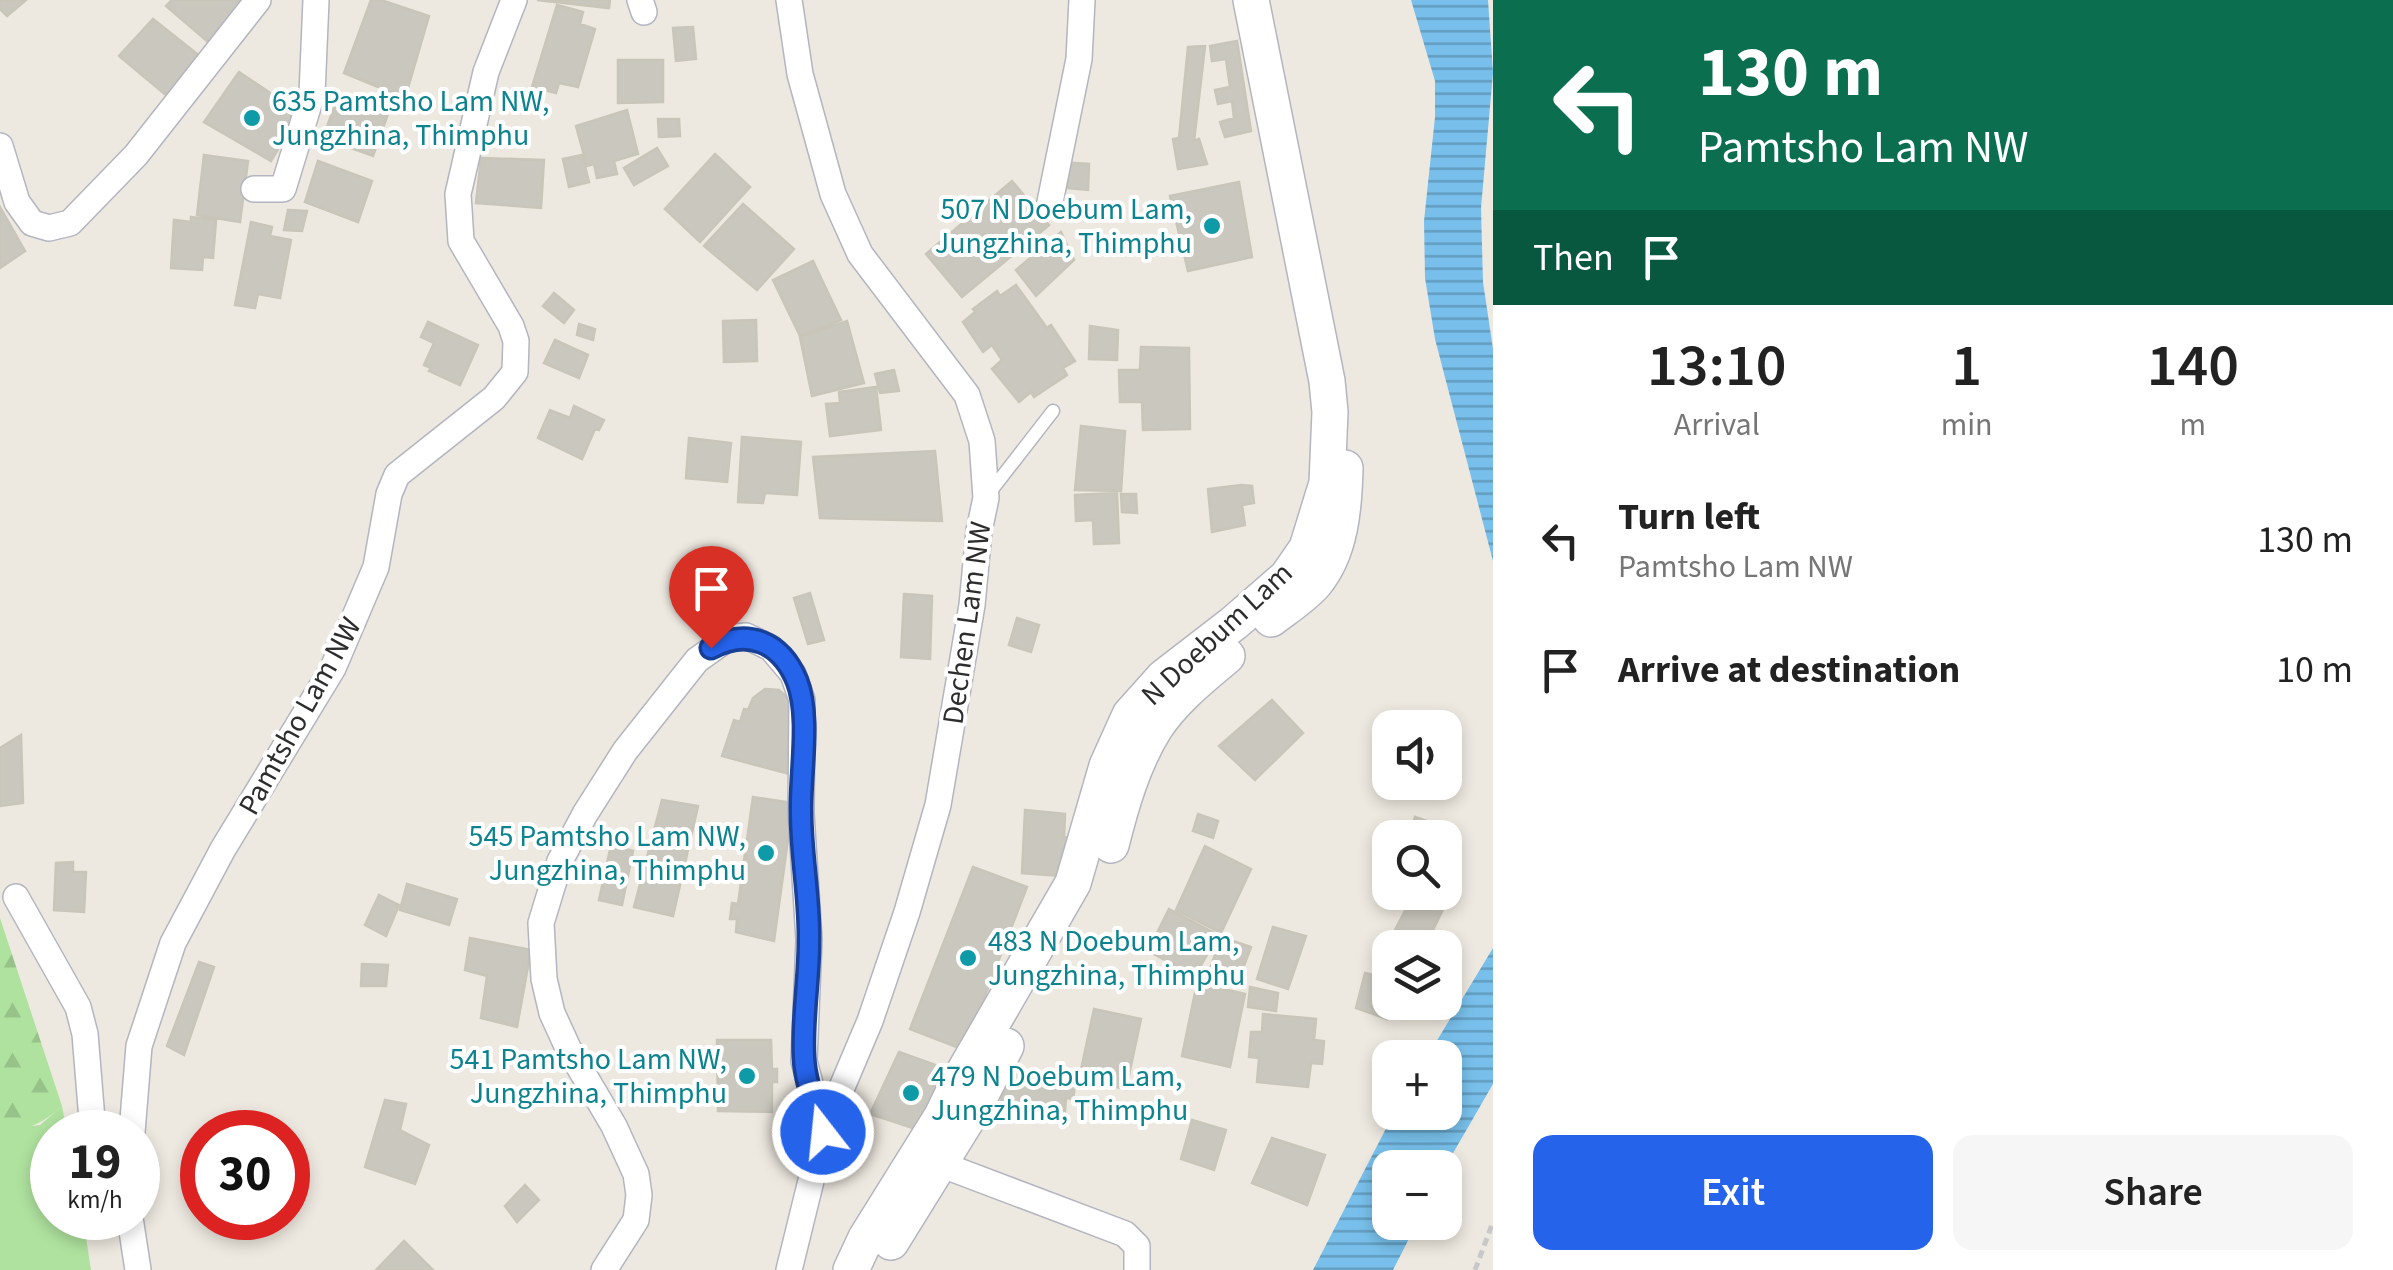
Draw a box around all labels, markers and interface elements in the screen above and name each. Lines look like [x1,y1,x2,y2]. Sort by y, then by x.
text: 130 m [1698,23,1883,123]
icon: left [1533,40,1663,170]
place label: 635 Pamtsho Lam NW, Jungzhina, Thimphu [272,80,549,157]
marker: 635 Pamtsho Lam NW, Jungzhina, Thimphu [241,107,263,129]
text: Pamtsho Lam NW [1698,116,2028,180]
place label: 507 N Doebum Lam, Jungzhina, Thimphu [935,188,1192,265]
marker: 507 N Doebum Lam, Jungzhina, Thimphu [1201,215,1223,237]
icon: arrive [1634,230,1689,285]
text: Then [1533,231,1614,285]
text: 13:10 [1647,324,1787,409]
text: 1 [1951,324,1982,409]
text: 140 [2147,324,2239,409]
text: Arrival [1674,402,1760,448]
text: min [1941,402,1993,448]
text: m [2180,402,2206,448]
text: Turn left [1618,490,1760,544]
icon: left [1533,513,1588,568]
text: 130 m [2257,513,2353,567]
street label: Dechen Lam NW [932,519,1002,727]
text: Pamtsho Lam NW [1618,544,1853,590]
pin [669,546,754,649]
street label: N Doebum Lam [1132,552,1302,716]
icon: arrive [684,561,739,616]
street label: Pamtsho Lam NW [228,609,372,823]
icon: arrive [1533,643,1588,698]
text: Arrive at destination [1618,643,1960,697]
text: 10 m [2276,643,2353,697]
map controls [1372,710,1462,1240]
button: sound [1372,710,1462,800]
place label: 545 Pamtsho Lam NW, Jungzhina, Thimphu [469,815,746,892]
button: search [1372,820,1462,910]
marker: 545 Pamtsho Lam NW, Jungzhina, Thimphu [755,842,777,864]
place label: 483 N Doebum Lam, Jungzhina, Thimphu [988,920,1245,997]
button: layers [1372,930,1462,1020]
marker: 483 N Doebum Lam, Jungzhina, Thimphu [957,947,979,969]
place label: 541 Pamtsho Lam NW, Jungzhina, Thimphu [450,1038,727,1115]
button: + [1372,1040,1462,1130]
place label: 479 N Doebum Lam, Jungzhina, Thimphu [931,1055,1188,1132]
marker: 541 Pamtsho Lam NW, Jungzhina, Thimphu [736,1065,758,1087]
position arrow [771,1080,875,1184]
marker: 479 N Doebum Lam, Jungzhina, Thimphu [900,1082,922,1104]
speed limit sign: 30 [180,1110,310,1240]
text: 19 [69,1127,121,1198]
button: Exit [1533,1135,1933,1250]
button: Share [1953,1135,2353,1250]
button: − [1372,1150,1462,1240]
text: km/h [67,1182,123,1218]

